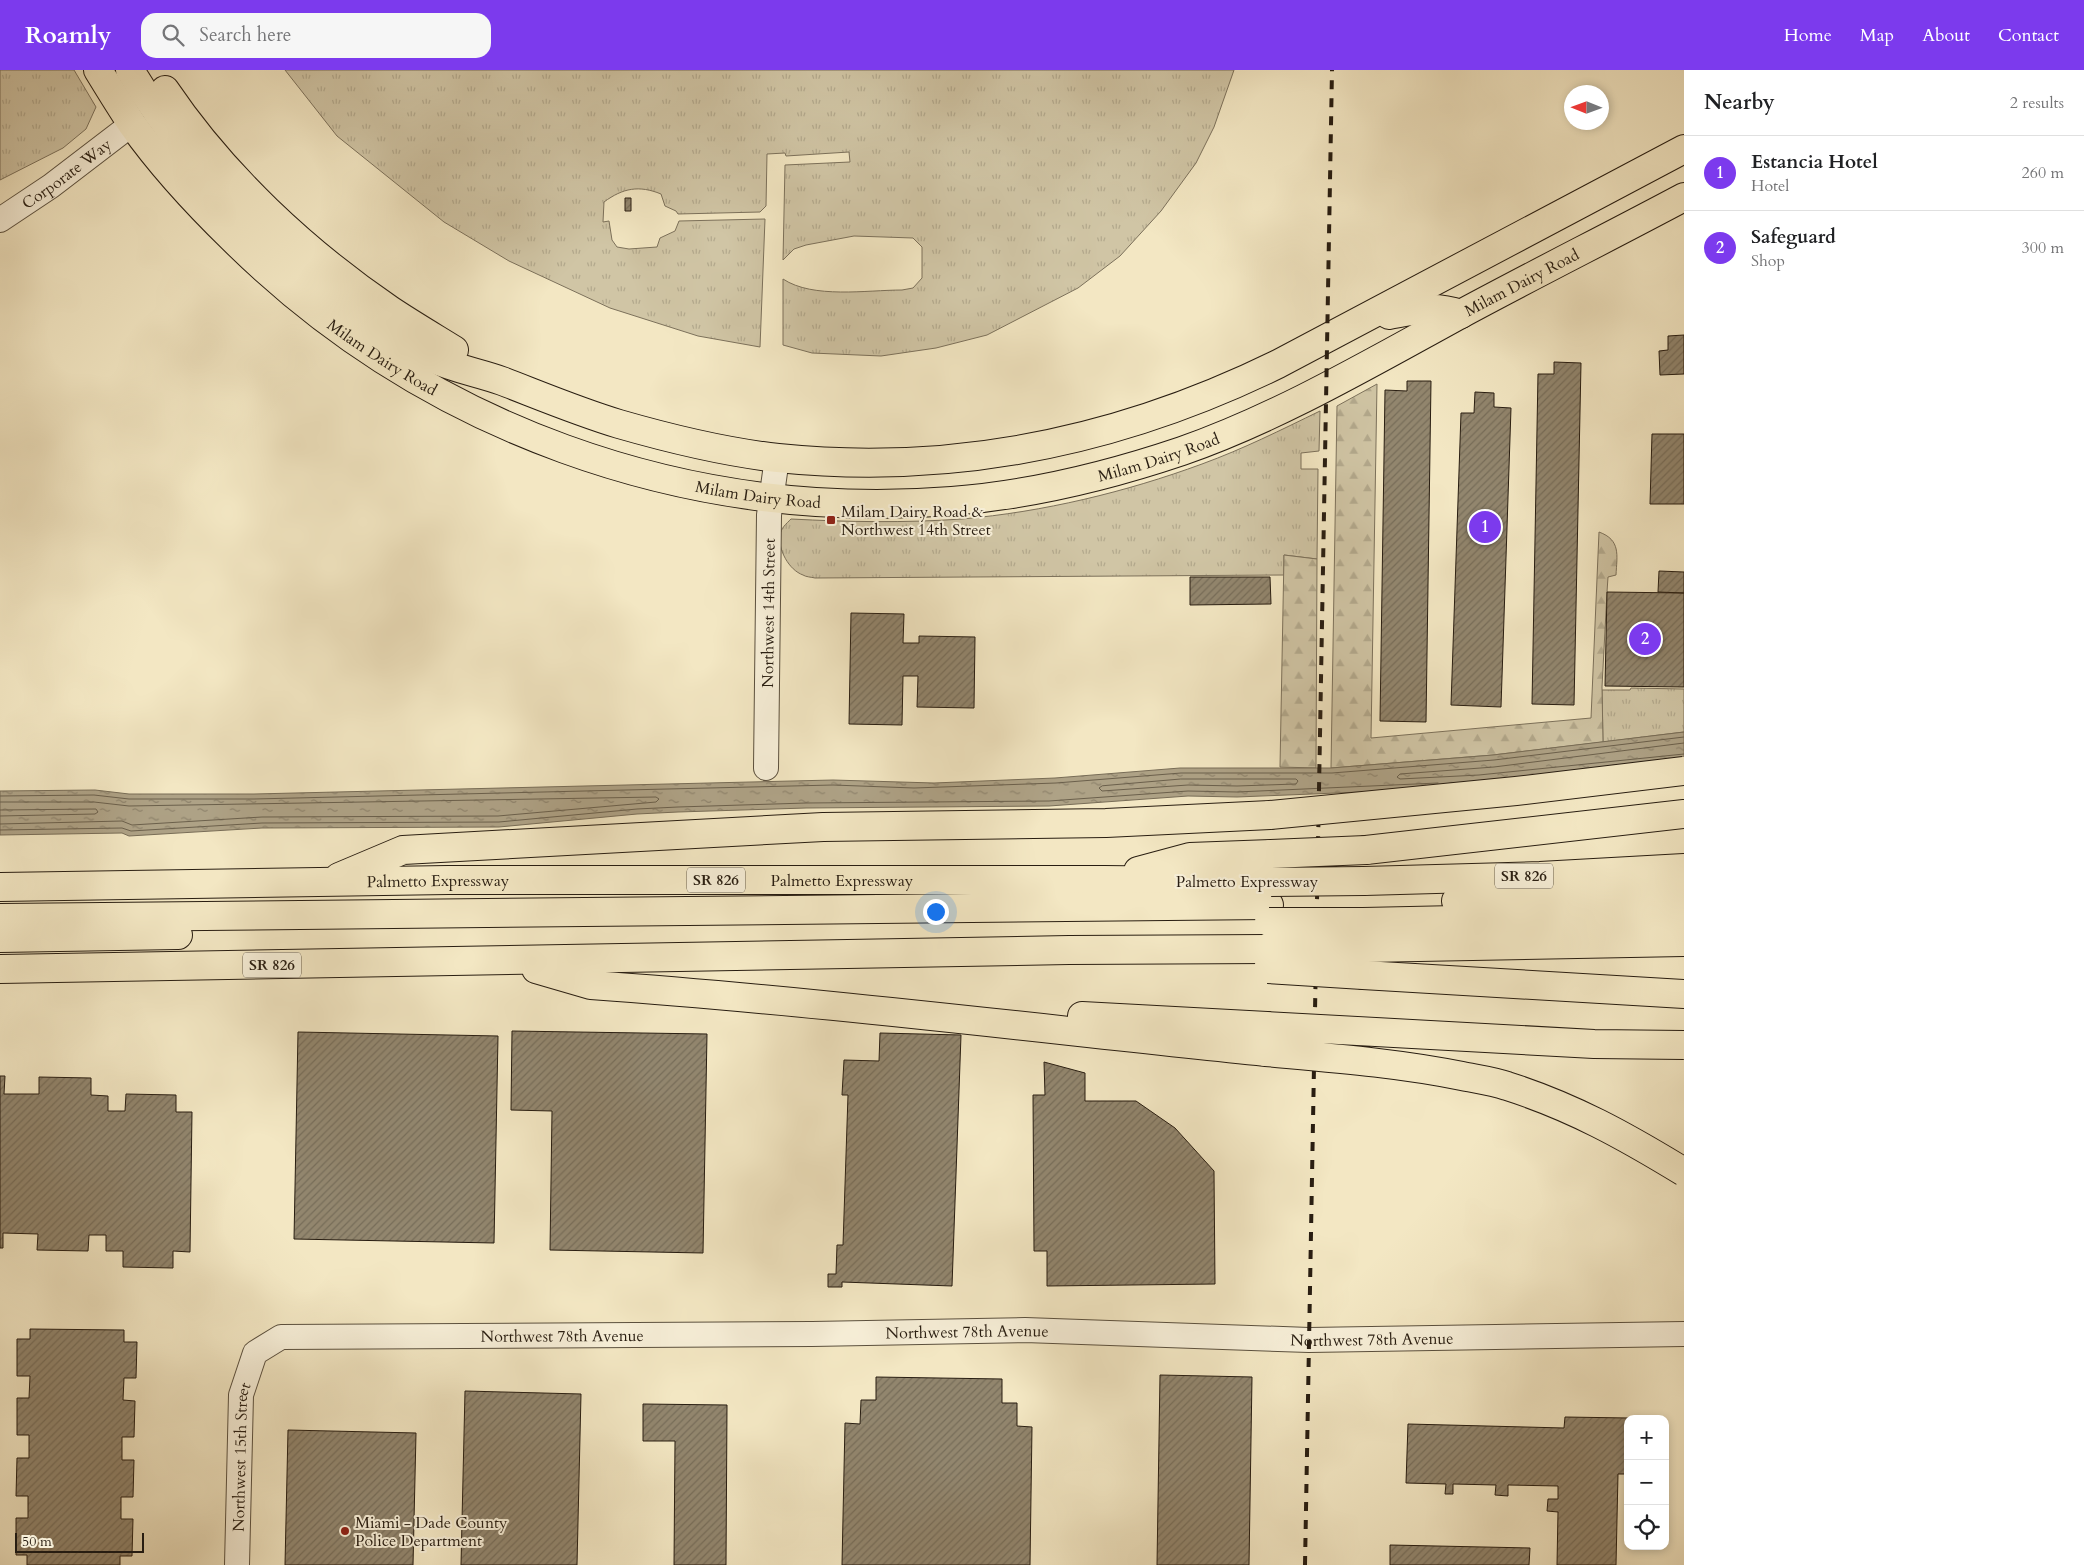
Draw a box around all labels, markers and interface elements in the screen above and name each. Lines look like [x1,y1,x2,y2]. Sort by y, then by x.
search box [141,13,491,58]
text: Roamly [25,19,111,52]
icon: search [159,21,187,49]
text: Search here [199,22,291,48]
text: Home [1784,23,1832,48]
text: Map [1860,23,1894,48]
text: About [1922,23,1970,48]
text: Contact [1998,23,2059,48]
north arrow [1564,85,1609,130]
text: Nearby [1704,88,1775,117]
text: 2 results [2010,92,2064,114]
street label: Corporate Way [18,133,117,215]
text: Estancia Hotel [1751,149,1878,175]
text: 1 [1716,162,1724,184]
text: 260 m [2022,162,2064,184]
text: Hotel [1751,175,1789,197]
text: Safeguard [1751,224,1836,250]
text: 2 [1716,237,1724,259]
text: 300 m [2022,237,2064,259]
street label: Milam Dairy Road [1461,244,1584,322]
text: Shop [1751,250,1785,272]
street label: Milam Dairy Road [323,314,441,401]
street label: Milam Dairy Road [1095,428,1223,488]
street label: Milam Dairy Road [693,476,822,514]
place label: Milam Dairy Road & Northwest 14th Street [841,501,991,541]
pin: 1 [1469,508,1501,546]
marker: Milam Dairy Road & Northwest 14th Street [825,514,837,526]
street label: Northwest 14th Street [757,538,781,688]
pin: 2 [1629,620,1661,658]
road number: SR 826 [1495,864,1553,888]
road number: SR 826 [687,868,745,892]
street label: Palmetto Expressway [366,870,510,893]
street label: Palmetto Expressway [771,870,914,892]
street label: Palmetto Expressway [1176,871,1319,893]
your location [923,899,949,925]
road number: SR 826 [243,952,301,978]
street label: Northwest 78th Avenue [885,1320,1049,1345]
street label: Northwest 78th Avenue [480,1325,644,1348]
street label: Northwest 78th Avenue [1290,1328,1454,1352]
street label: Northwest 15th Street [228,1380,256,1532]
map controls [1624,1415,1669,1550]
button: + [1624,1415,1669,1460]
button: − [1624,1460,1669,1505]
button: locate [1624,1505,1669,1550]
place label: Miami - Dade County Police Department [355,1512,508,1552]
marker: Miami - Dade County Police Department [339,1525,351,1537]
scale bar [15,1530,144,1553]
text: 50 m [22,1532,52,1551]

